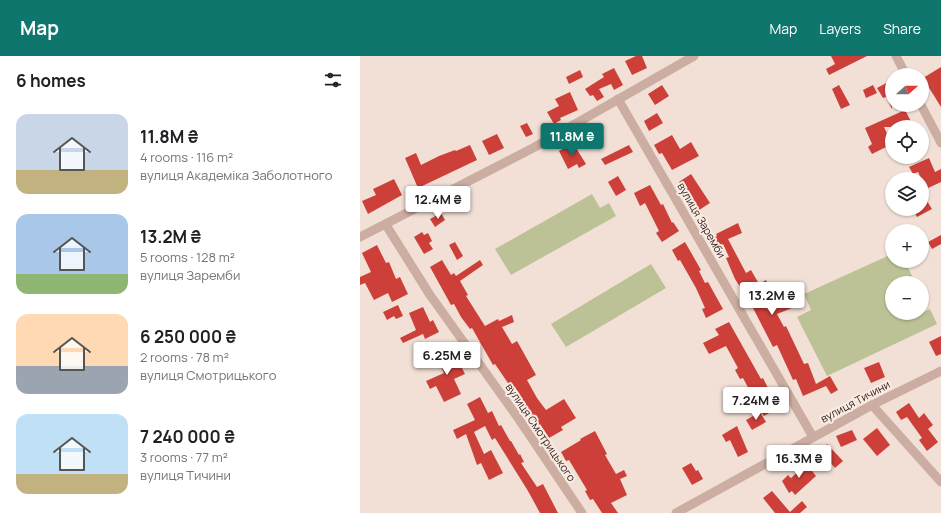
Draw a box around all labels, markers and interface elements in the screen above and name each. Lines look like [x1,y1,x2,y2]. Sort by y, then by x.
text: Map [20,15,59,41]
text: Map [769,19,797,38]
text: Layers [819,19,861,38]
text: Share [883,19,921,38]
north arrow [885,68,929,112]
map controls [885,68,929,320]
text: 6 homes [16,69,86,92]
icon: filters [322,69,344,91]
button: locate [885,120,929,164]
pin: 11.8M ₴ [535,123,609,157]
text: 11.8M ₴ [140,125,198,148]
text: 11.8M ₴ [550,127,594,145]
icon: home [48,130,96,178]
text: 4 rooms · 116 m² [140,148,233,166]
text: вулиця Академіка Заболотного [140,166,332,184]
button: layers [885,172,929,216]
street label: вулиця Заремби [674,179,730,261]
pin: 12.4M ₴ [401,186,475,220]
text: 12.4M ₴ [414,190,462,208]
button: + [885,224,929,268]
text: 13.2M ₴ [140,225,201,248]
icon: home [48,230,96,278]
text: 5 rooms · 128 m² [140,248,235,266]
text: вулиця Заремби [140,266,240,284]
button: − [885,276,929,320]
pin: 13.2M ₴ [735,282,809,316]
text: 13.2M ₴ [749,286,795,304]
text: 6 250 000 ₴ [140,325,236,348]
icon: home [48,330,96,378]
pin: 6.25M ₴ [410,342,484,376]
text: 6.25M ₴ [422,346,472,364]
text: 2 rooms · 78 m² [140,348,229,366]
text: вулиця Смотрицького [140,366,276,384]
street label: вулиця Тичини [817,376,893,426]
street label: вулиця Смотрицького [503,380,580,484]
pin: 7.24M ₴ [719,387,793,421]
text: 7.24M ₴ [732,391,780,409]
text: 7 240 000 ₴ [140,425,235,448]
icon: home [48,430,96,478]
pin: 16.3M ₴ [762,445,836,479]
text: 3 rooms · 77 m² [140,448,228,466]
text: 16.3M ₴ [775,449,823,467]
text: вулиця Тичини [140,466,231,484]

